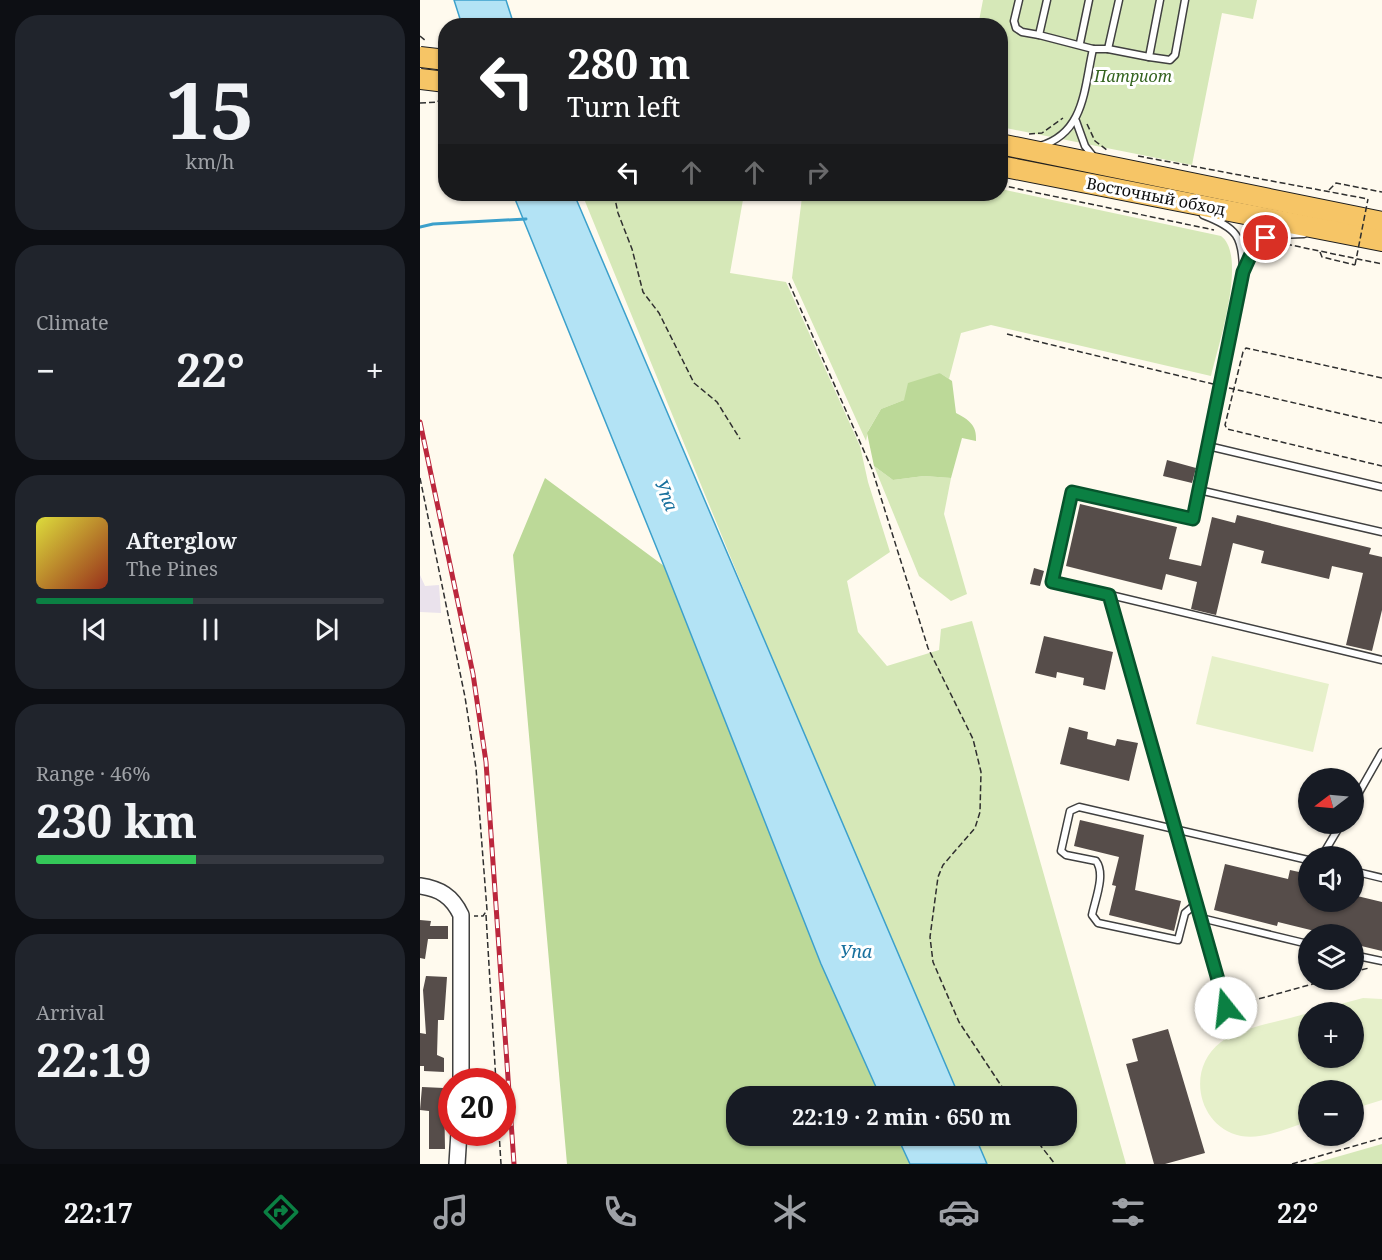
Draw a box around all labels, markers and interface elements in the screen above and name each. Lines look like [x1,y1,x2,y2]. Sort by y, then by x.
text: 280 m [567,34,691,91]
icon: left [468,42,546,120]
text: 15 [166,56,254,162]
park label: Патриот [1093,65,1172,87]
text: Turn left [567,88,680,125]
text: km/h [185,148,235,175]
icon: left [612,156,645,189]
icon: ahead [675,156,708,189]
icon: ahead [738,156,771,189]
icon: right [801,156,834,189]
street label: Восточный обход [1085,172,1228,220]
pin [1240,212,1291,263]
icon: arrive [1249,221,1282,254]
text: Climate [36,309,109,336]
text: 22° [176,339,245,400]
text: − [36,348,55,393]
text: + [366,348,384,393]
water label: Упа [650,475,684,515]
text: Afterglow [126,525,237,555]
text: The Pines [126,555,218,582]
icon: previous [78,613,111,646]
icon: pause [194,613,227,646]
icon: next [310,613,343,646]
text: Range · 46% [36,760,150,787]
north arrow [1298,768,1364,834]
map controls [1298,768,1364,1146]
text: 230 km [36,790,197,851]
button: sound [1298,846,1364,912]
button: layers [1298,924,1364,990]
water label: Упа [840,939,872,963]
position arrow [1194,976,1258,1040]
text: Arrival [36,999,104,1026]
button: + [1298,1002,1364,1068]
text: 22:19 [36,1029,151,1090]
speed limit sign: 20 [438,1068,516,1146]
button: − [1298,1080,1364,1146]
text: 22:19 · 2 min · 650 m [792,1101,1011,1131]
icon: directions [260,1191,302,1233]
icon: music [430,1191,472,1233]
icon: phone [599,1191,641,1233]
icon: climate [769,1191,811,1233]
icon: car [938,1191,980,1233]
icon: filters [1107,1191,1149,1233]
text: 22:17 [64,1194,133,1231]
text: 22° [1277,1194,1318,1231]

